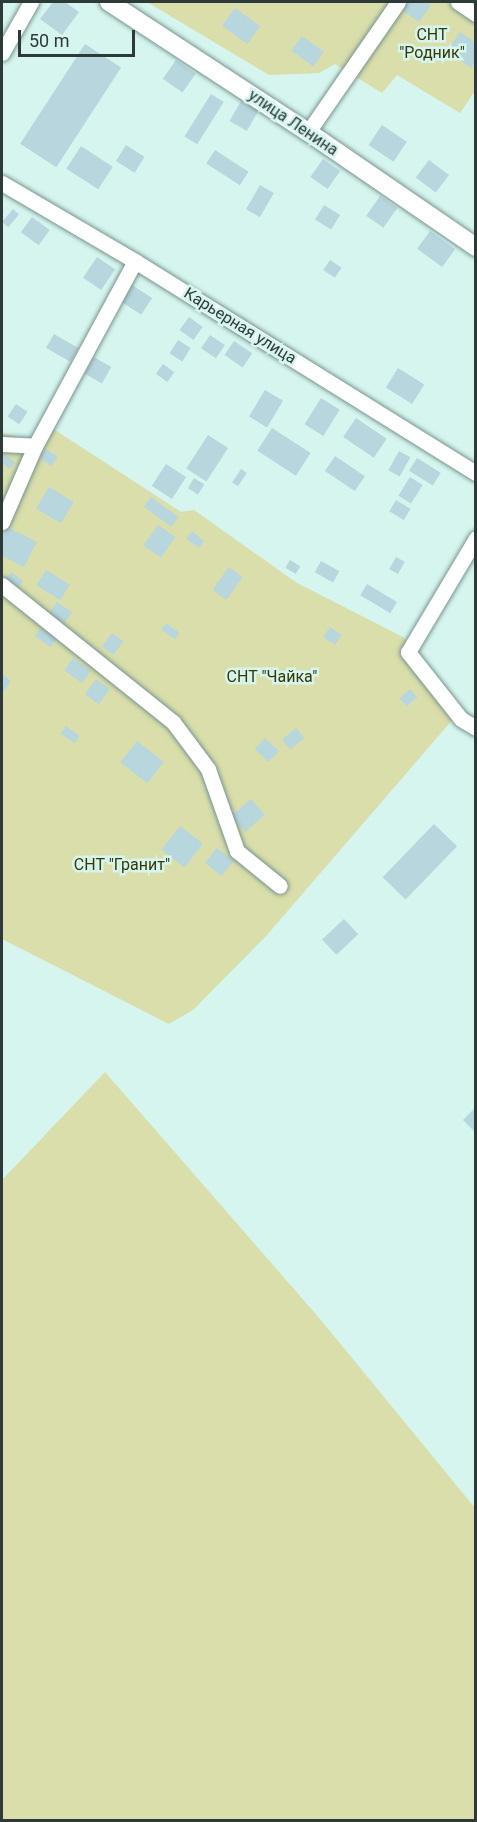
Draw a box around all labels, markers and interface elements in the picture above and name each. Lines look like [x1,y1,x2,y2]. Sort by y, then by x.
scale bar [21,18,138,56]
park label: СНТ "Родник" [399,25,465,63]
text: 50 m [29,30,69,51]
street label: улица Ленина [244,86,342,160]
street label: Карьерная улица [180,284,300,368]
park label: СНТ "Чайка" [226,667,318,687]
park label: СНТ "Гранит" [74,855,170,875]

